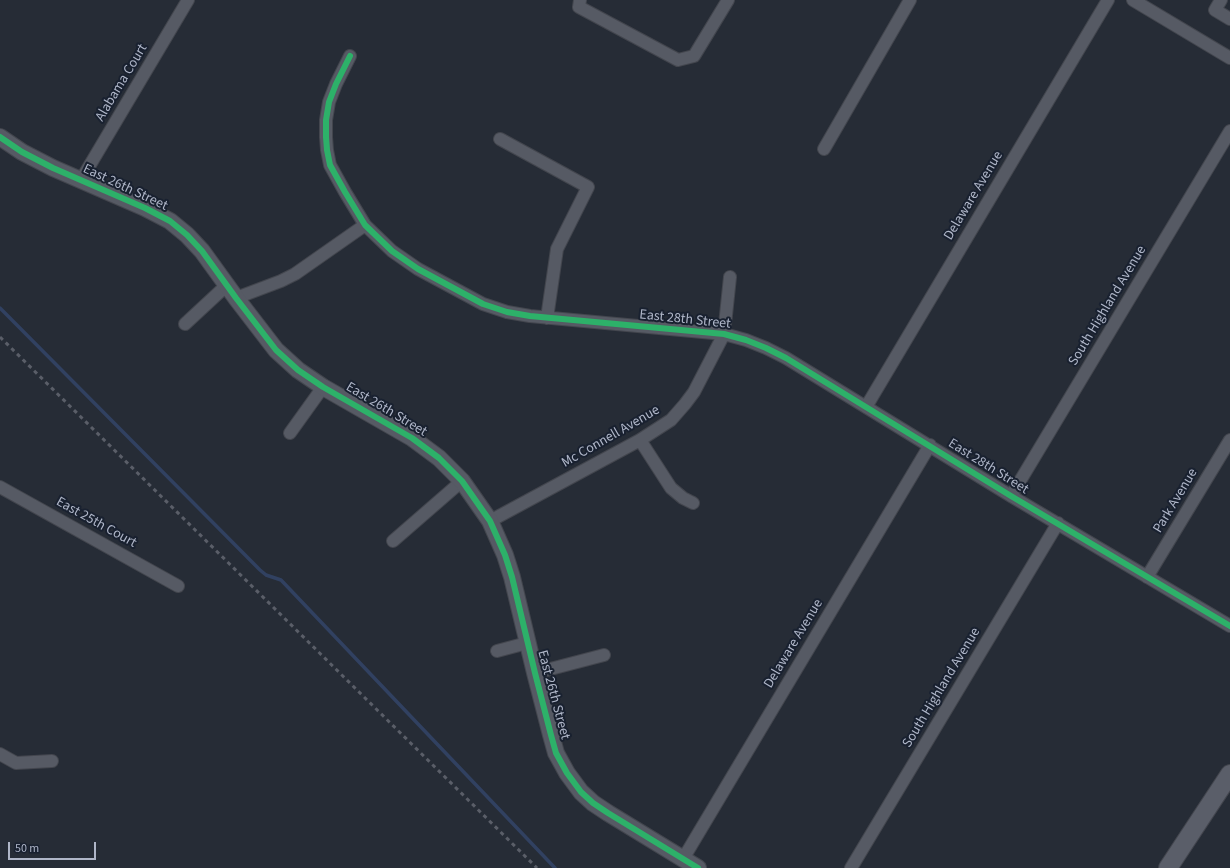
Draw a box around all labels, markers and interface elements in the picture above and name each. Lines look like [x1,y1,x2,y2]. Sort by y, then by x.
street label: Alabama Court [92,41,152,125]
street label: Delaware Avenue [941,148,1007,244]
street label: East 26th Street [80,161,170,215]
street label: South Highland Avenue [1066,243,1150,369]
street label: East 28th Street [639,307,731,333]
street label: East 26th Street [342,379,430,441]
street label: Mc Connell Avenue [559,402,663,472]
street label: East 28th Street [945,436,1031,498]
street label: Park Avenue [1150,466,1202,536]
street label: East 25th Court [53,494,139,552]
street label: Delaware Avenue [761,596,827,692]
street label: South Highland Avenue [900,625,984,751]
street label: East 26th Street [533,649,573,741]
scale bar [10,834,98,860]
text: 50 m [15,840,39,857]

